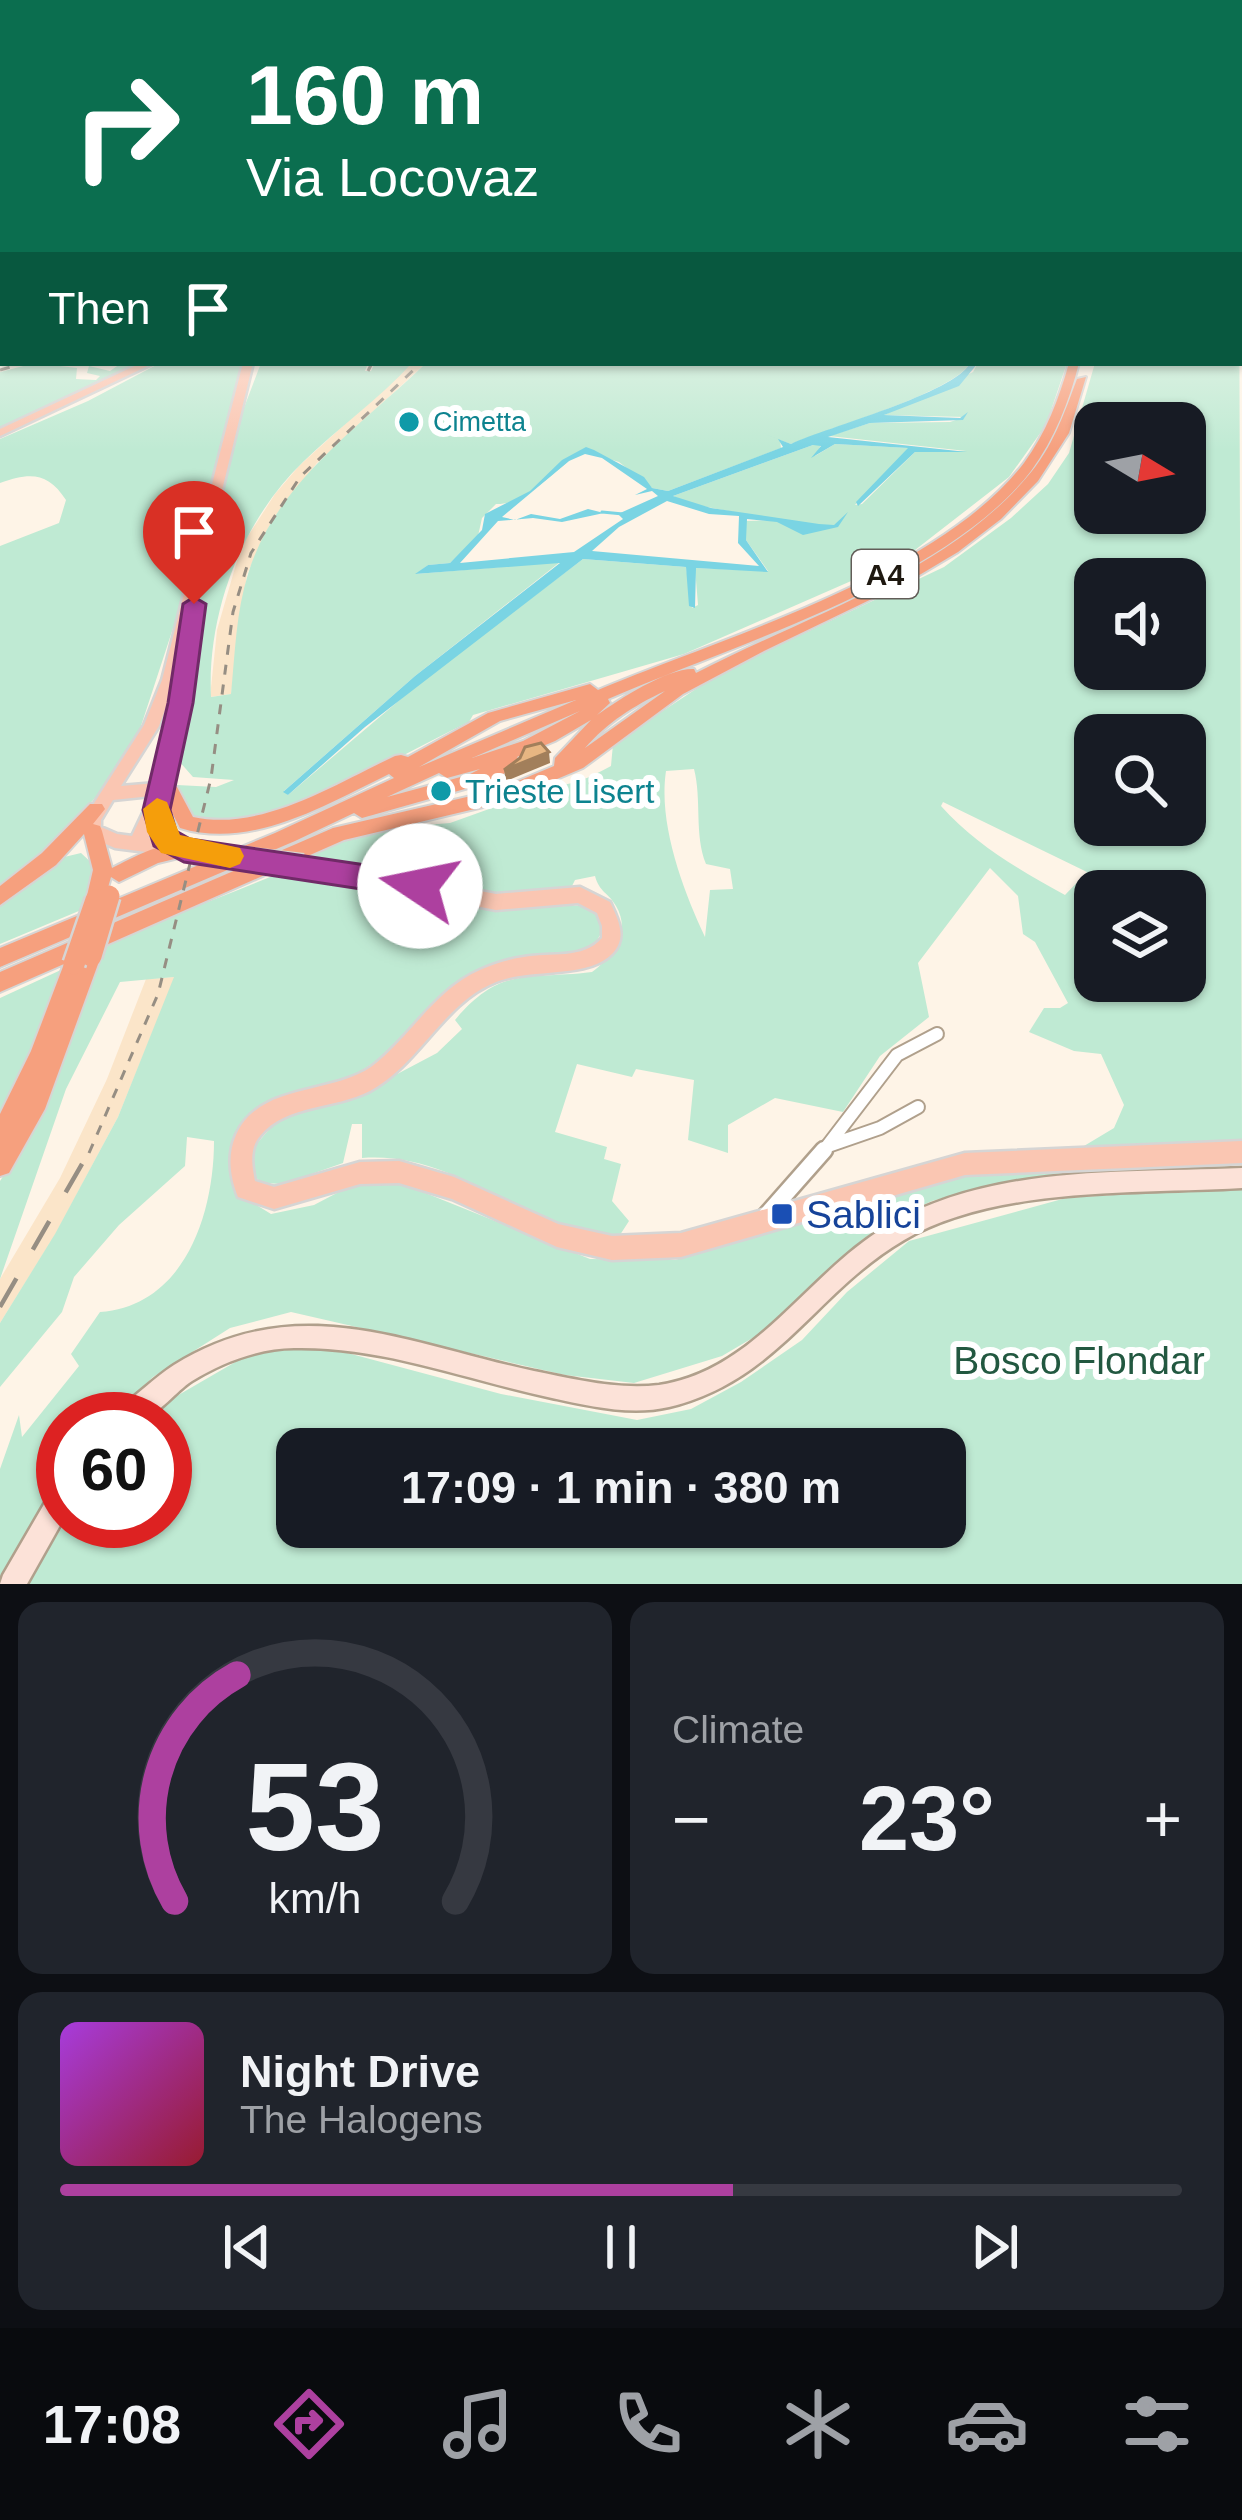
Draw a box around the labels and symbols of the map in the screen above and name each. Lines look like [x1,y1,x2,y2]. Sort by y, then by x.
north arrow [1074,402,1206,534]
place label: Cimetta [433,407,527,437]
marker: Cimetta [396,409,422,435]
pin [143,481,245,604]
road number: A4 [852,550,918,598]
place label: Trieste Lisert [465,773,655,810]
marker: Trieste Lisert [428,778,454,804]
position arrow [357,823,483,949]
place label: Sablici [806,1193,921,1236]
marker: Sablici [769,1201,795,1227]
park label: Bosco Flondar [953,1339,1205,1382]
speed limit sign: 60 [36,1392,192,1548]

